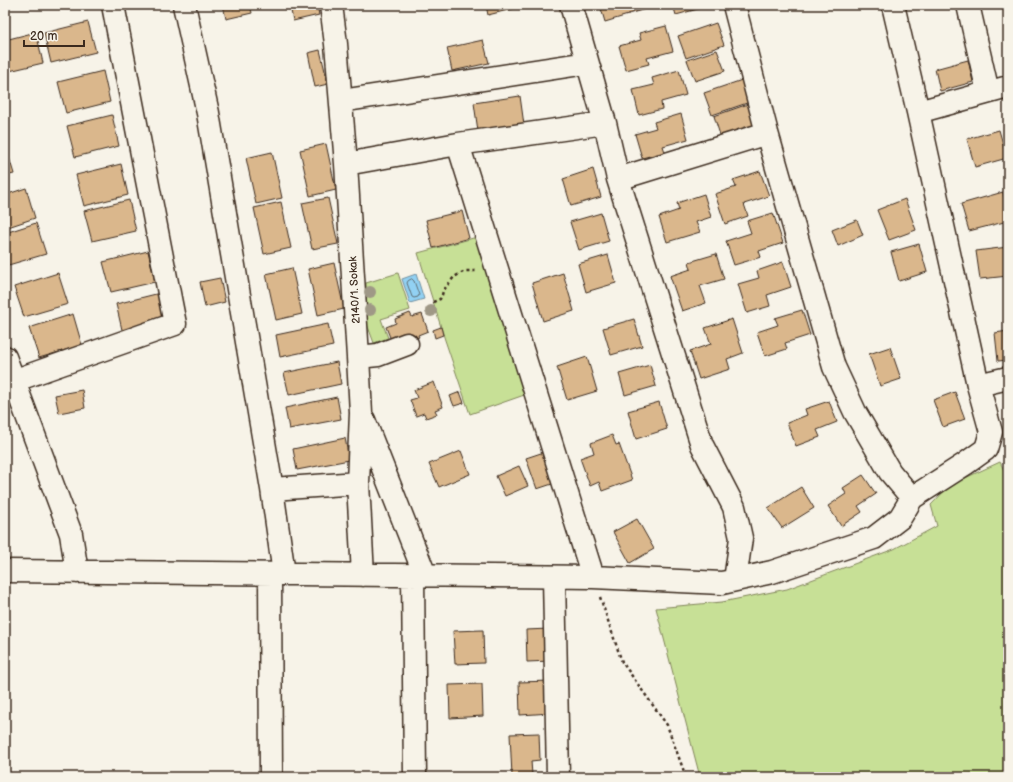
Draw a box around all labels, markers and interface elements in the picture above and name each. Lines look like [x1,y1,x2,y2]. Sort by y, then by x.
scale bar [24,22,84,48]
text: 20 m [30,29,57,44]
street label: 2140/1. Sokak [346,255,363,324]

